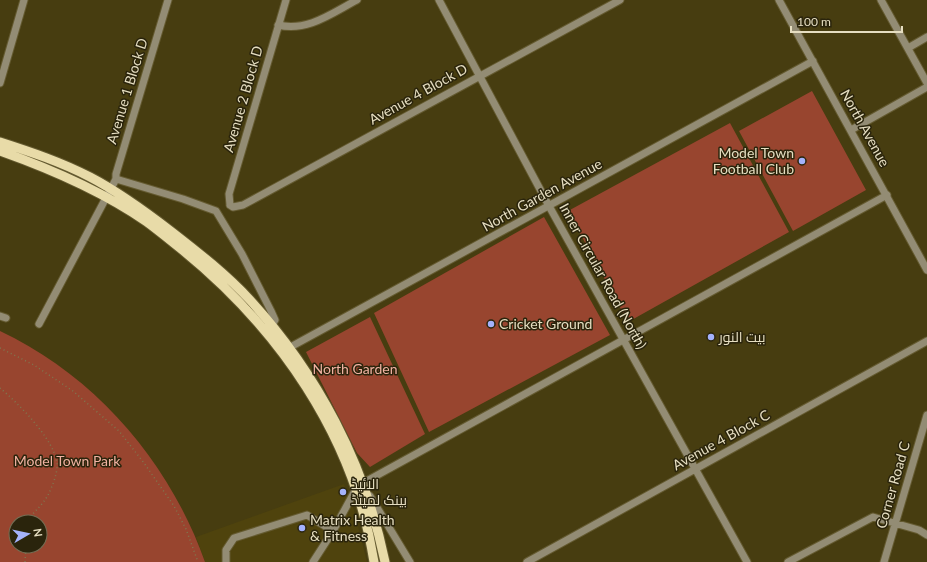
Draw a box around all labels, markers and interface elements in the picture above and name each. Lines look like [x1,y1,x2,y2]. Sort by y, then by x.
scale bar [791,8,902,34]
text: 100 m [797,14,831,29]
street label: Avenue 1 Block D [102,36,151,146]
street label: Avenue 2 Block D [219,44,266,154]
street label: Avenue 4 Block D [366,60,470,128]
street label: North Avenue [837,86,894,169]
place label: Model Town Football Club [713,144,794,177]
street label: North Garden Avenue [479,155,605,235]
marker: Model Town Football Club [797,156,807,166]
street label: Inner Circular Road (North) [556,200,651,352]
place label: Cricket Ground [499,315,592,332]
marker: Cricket Ground [486,319,496,329]
place label: بیت النور [718,328,765,345]
marker: بیت النور [706,332,716,342]
park label: North Garden [313,360,397,377]
street label: Avenue 4 Block C [669,406,773,473]
street label: Corner Road C [872,439,913,530]
park label: Model Town Park [14,452,121,469]
place label: الائیڈ بینک لمیٹڈ [351,475,407,508]
marker: الائیڈ بینک لمیٹڈ [338,487,348,497]
place label: Matrix Health & Fitness [310,511,395,544]
north arrow [8,514,48,554]
marker: Matrix Health & Fitness [297,523,307,533]
text: N [31,527,45,538]

